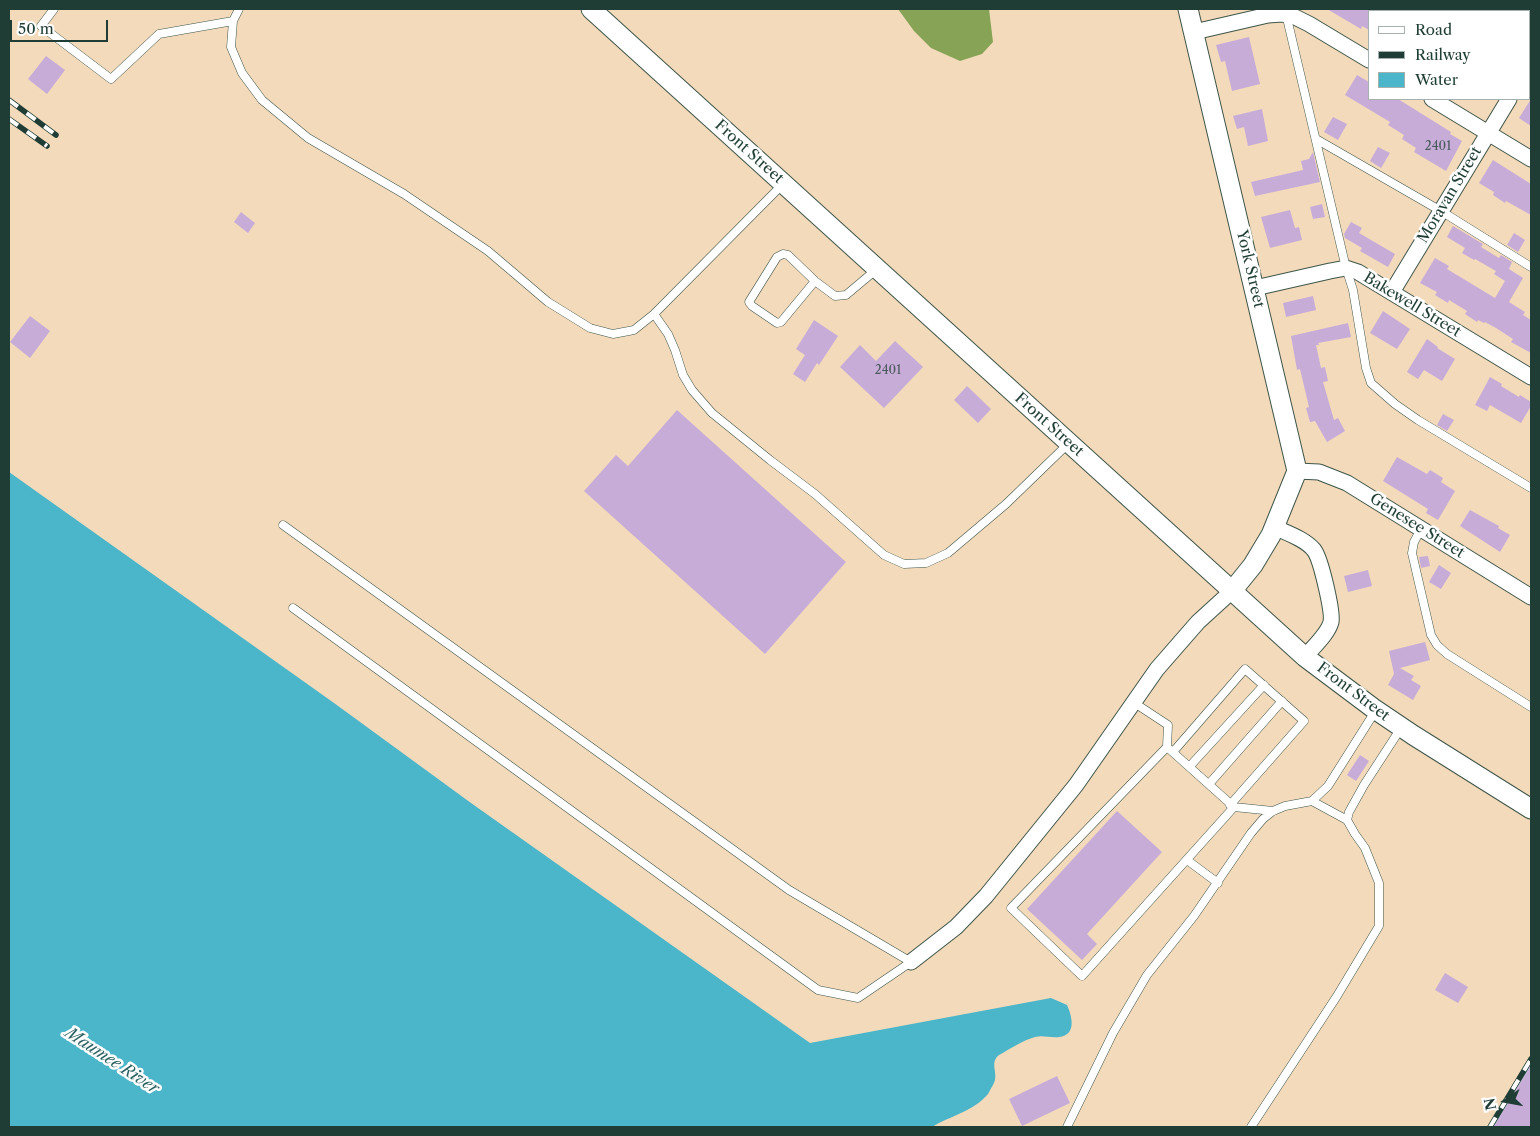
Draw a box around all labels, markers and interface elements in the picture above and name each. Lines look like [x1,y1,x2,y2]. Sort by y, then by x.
scale bar [12,10,110,42]
legend [1368,10,1530,100]
text: 50 m [18,19,54,38]
text: Road [1415,20,1452,39]
text: Railway [1415,45,1471,64]
text: Water [1415,70,1458,89]
street label: Front Street [711,116,787,188]
house number: 2401 [1425,140,1451,154]
street label: Moravan Street [1414,144,1486,246]
street label: York Street [1232,228,1268,310]
street label: Bakewell Street [1360,269,1464,341]
house number: 2401 [875,364,901,378]
street label: Front Street [1011,389,1087,461]
street label: Genesee Street [1366,490,1468,562]
street label: Front Street [1313,659,1393,725]
water label: Maumee River [62,1024,162,1098]
north arrow [1480,1076,1530,1126]
text: N [1480,1096,1500,1112]

